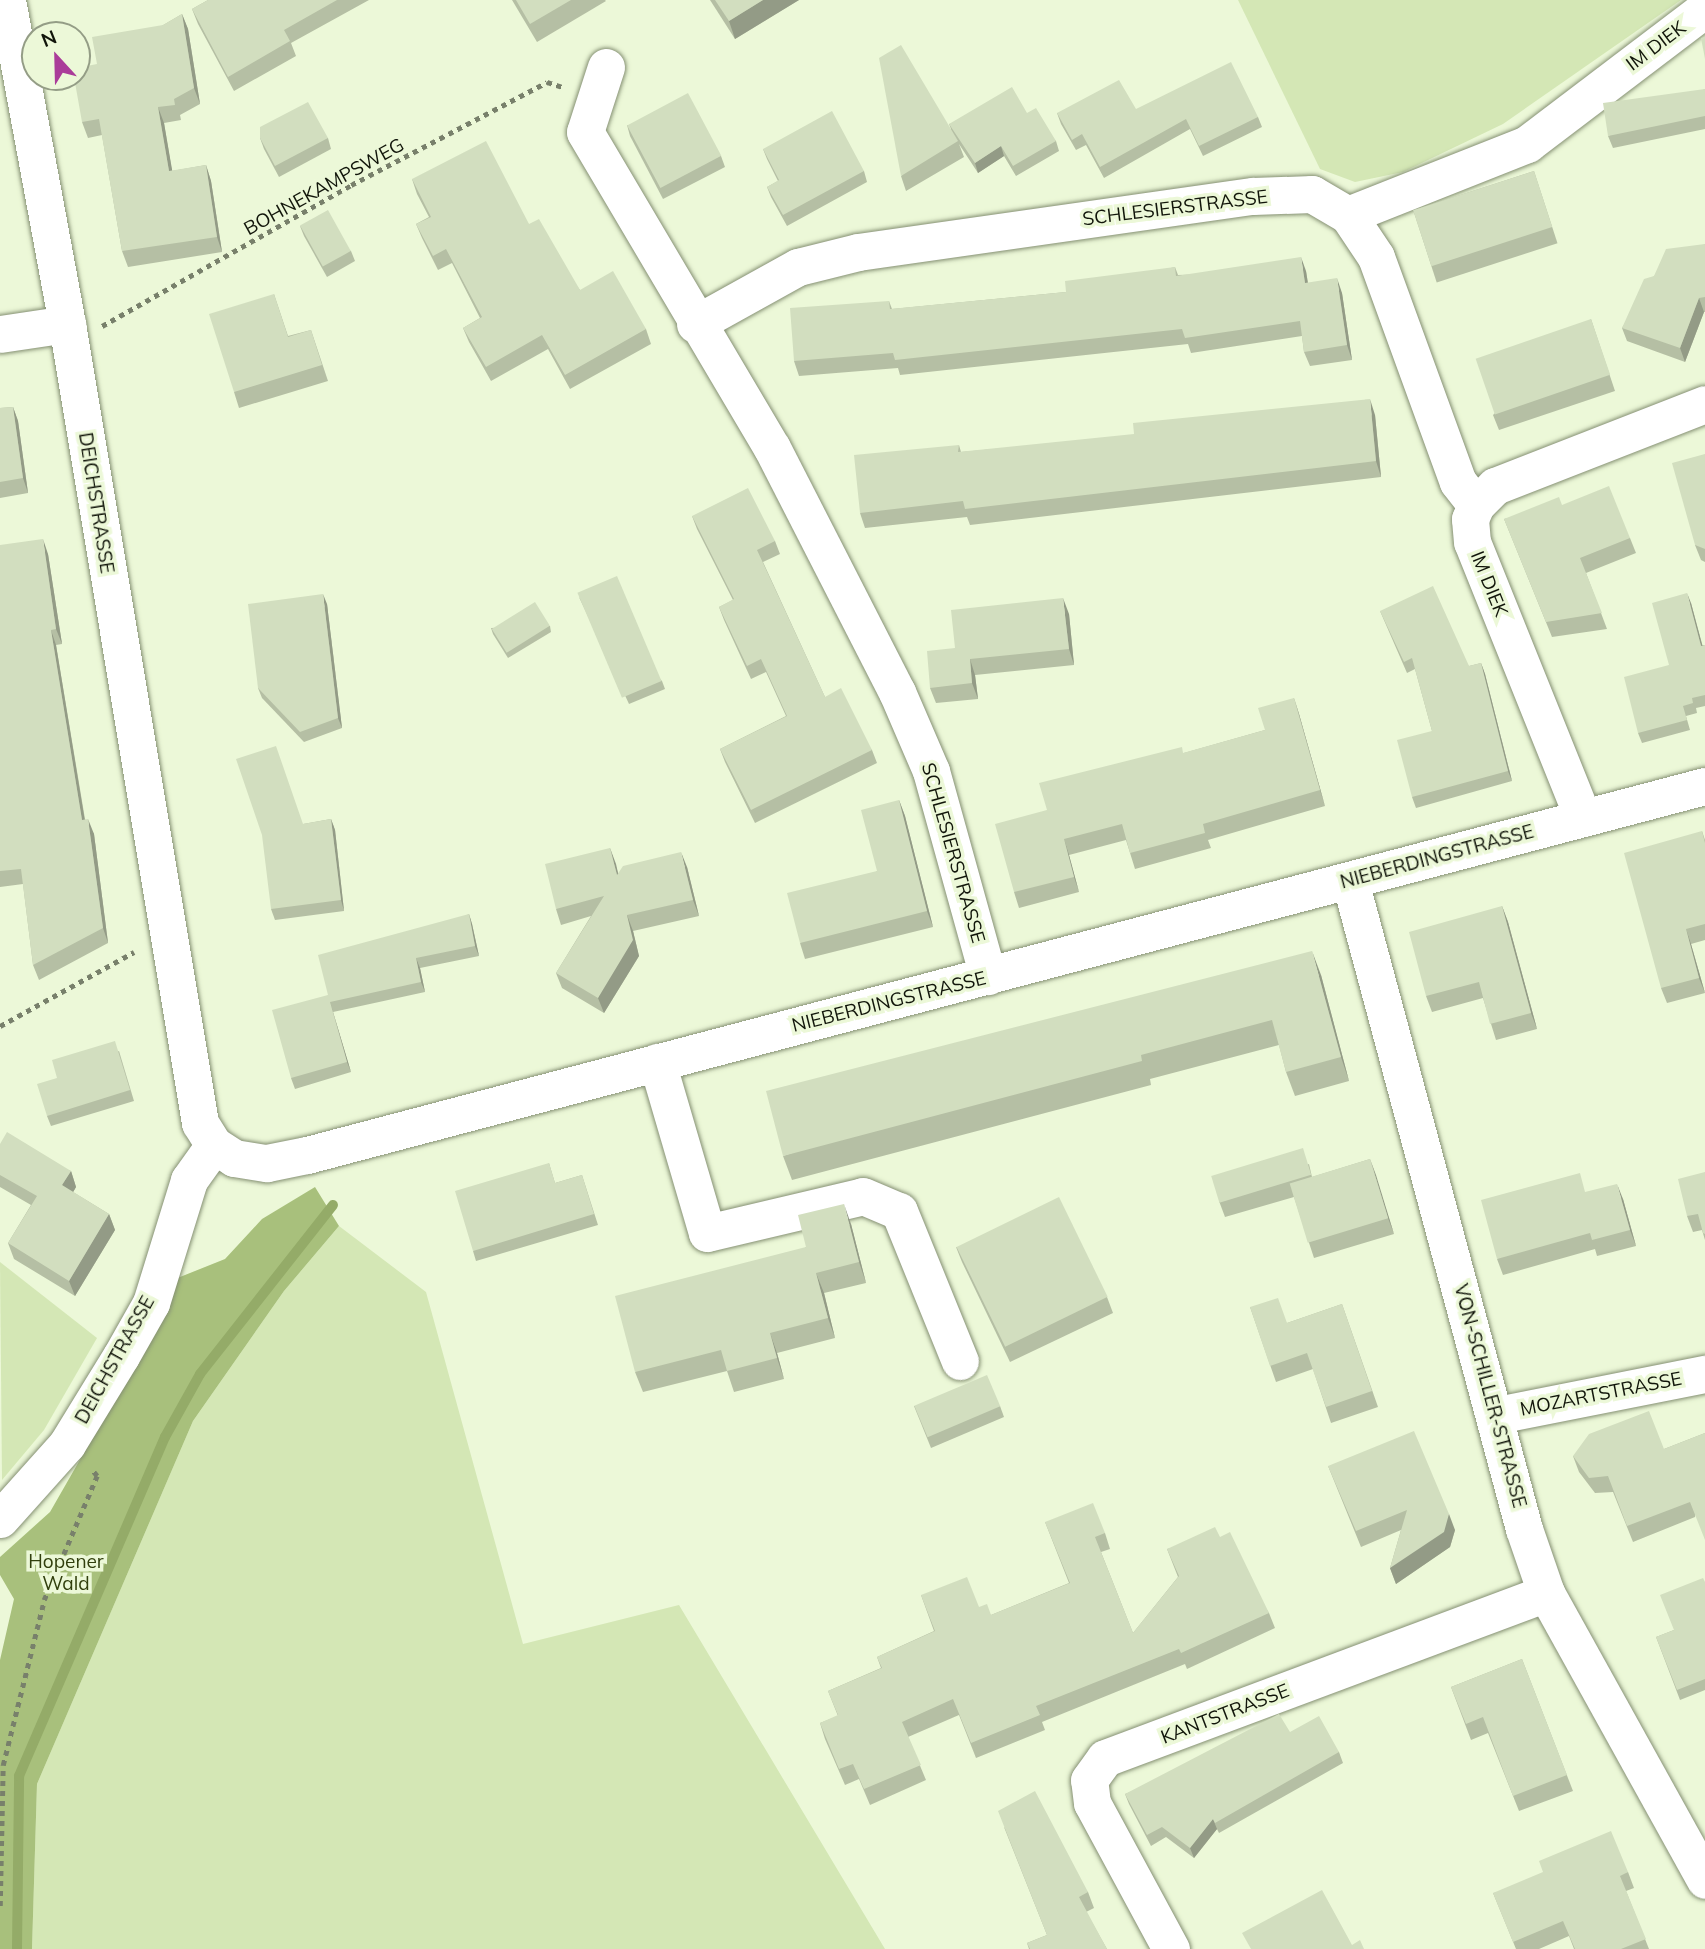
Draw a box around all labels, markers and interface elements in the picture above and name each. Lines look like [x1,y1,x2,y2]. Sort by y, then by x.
street label: IM DIEK [1622,16,1690,76]
north arrow [21,21,91,91]
text: N [38,25,60,52]
street label: BOHNEKAMPSWEG [240,134,408,240]
street label: SCHLESIERSTRASSE [1081,185,1269,231]
street label: DEICHSTRASSE [74,431,118,575]
street label: IM DIEK [1466,548,1512,620]
street label: SCHLESIERSTRASSE [916,760,990,946]
street label: NIEBERDINGSTRASSE [1338,820,1536,894]
street label: NIEBERDINGSTRASSE [790,967,988,1037]
street label: VON-SCHILLER-STRASSE [1449,1281,1531,1511]
street label: DEICHSTRASSE [70,1292,160,1428]
street label: MOZARTSTRASSE [1518,1367,1684,1421]
park label: Hopener Wald [28,1551,104,1595]
street label: KANTSTRASSE [1158,1679,1292,1749]

